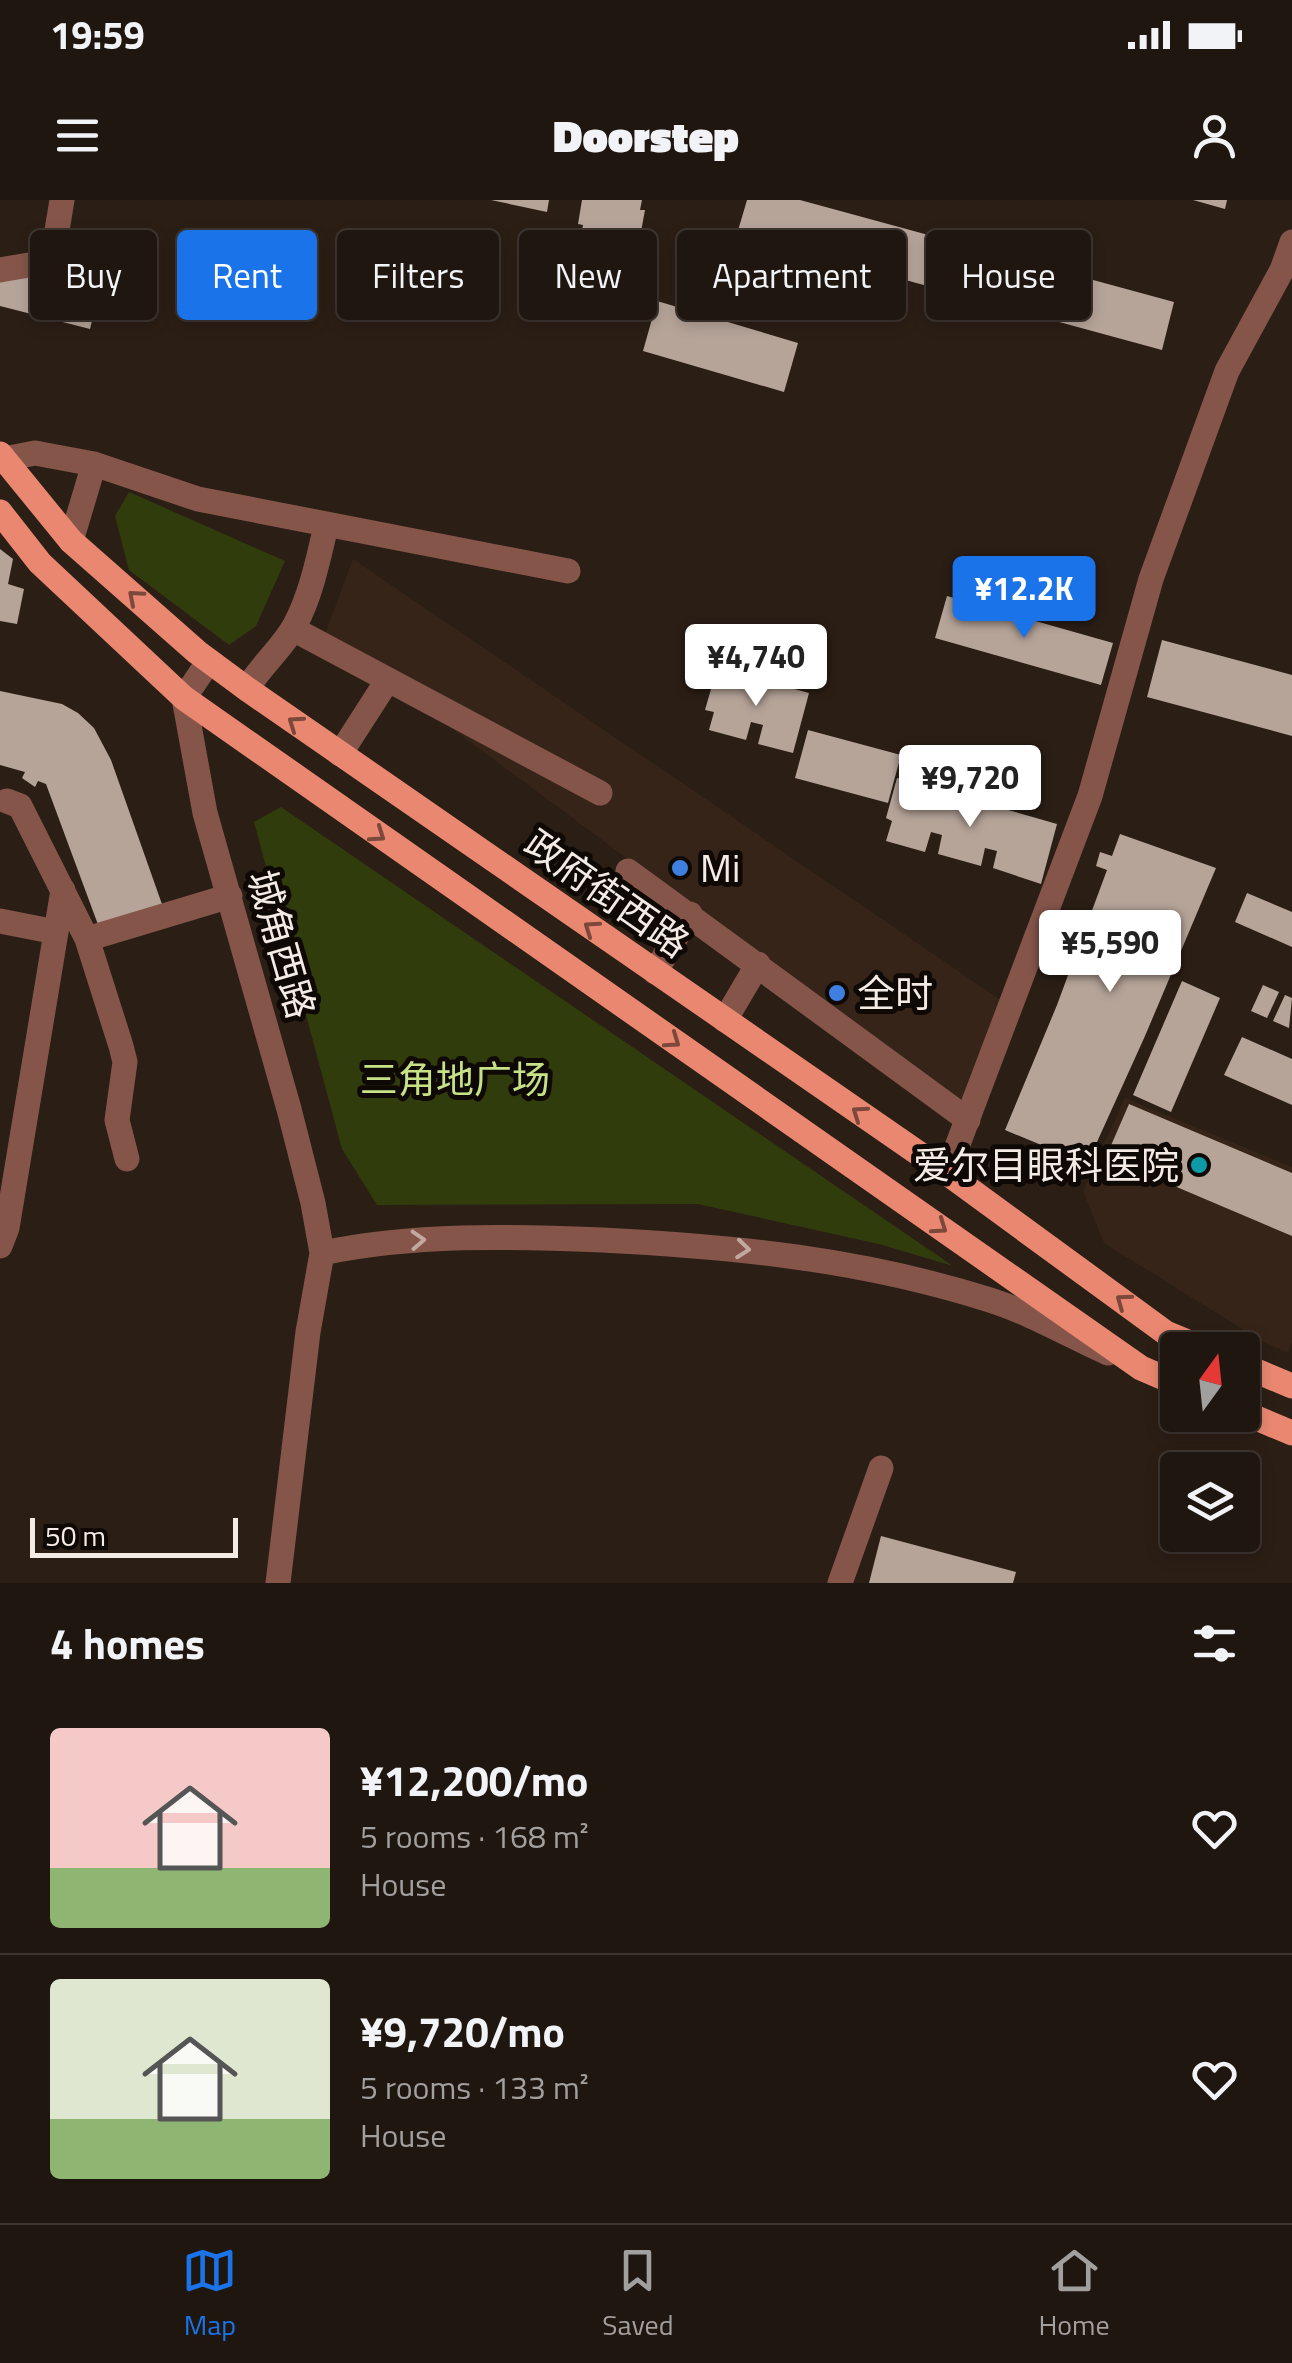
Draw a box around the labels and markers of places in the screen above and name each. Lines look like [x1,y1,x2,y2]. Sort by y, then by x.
pin: ¥12.2K [943,556,1105,641]
pin: ¥4,740 [675,624,837,709]
pin: ¥9,720 [889,745,1051,830]
place label: Mi [700,839,740,897]
marker: Mi [669,857,691,879]
pin: ¥5,590 [1029,910,1191,995]
place label: 全时 [857,964,933,1022]
marker: 全时 [826,982,848,1004]
place label: 爱尔目眼科医院 [913,1136,1179,1194]
marker: 爱尔目眼科医院 [1188,1154,1210,1176]

